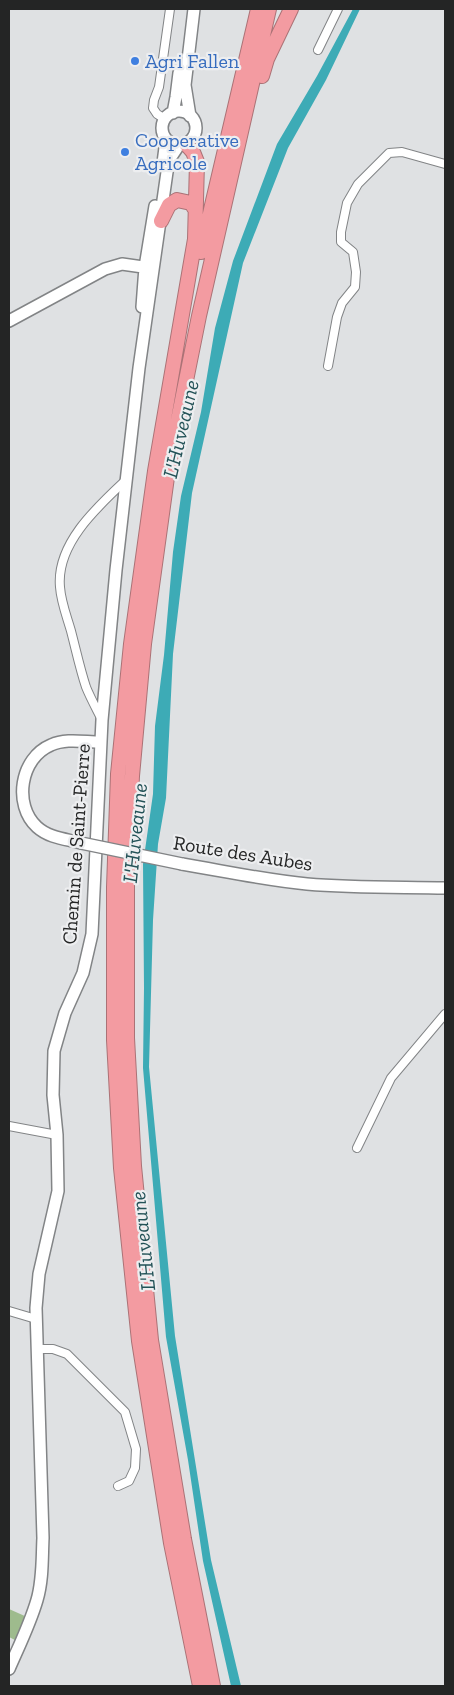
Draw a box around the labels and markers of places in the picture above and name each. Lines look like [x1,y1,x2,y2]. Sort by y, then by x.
place label: Agri Fallen [145,49,240,73]
marker: Agri Fallen [129,55,141,67]
place label: Cooperative Agricole [135,128,239,175]
marker: Cooperative Agricole [119,146,131,158]

